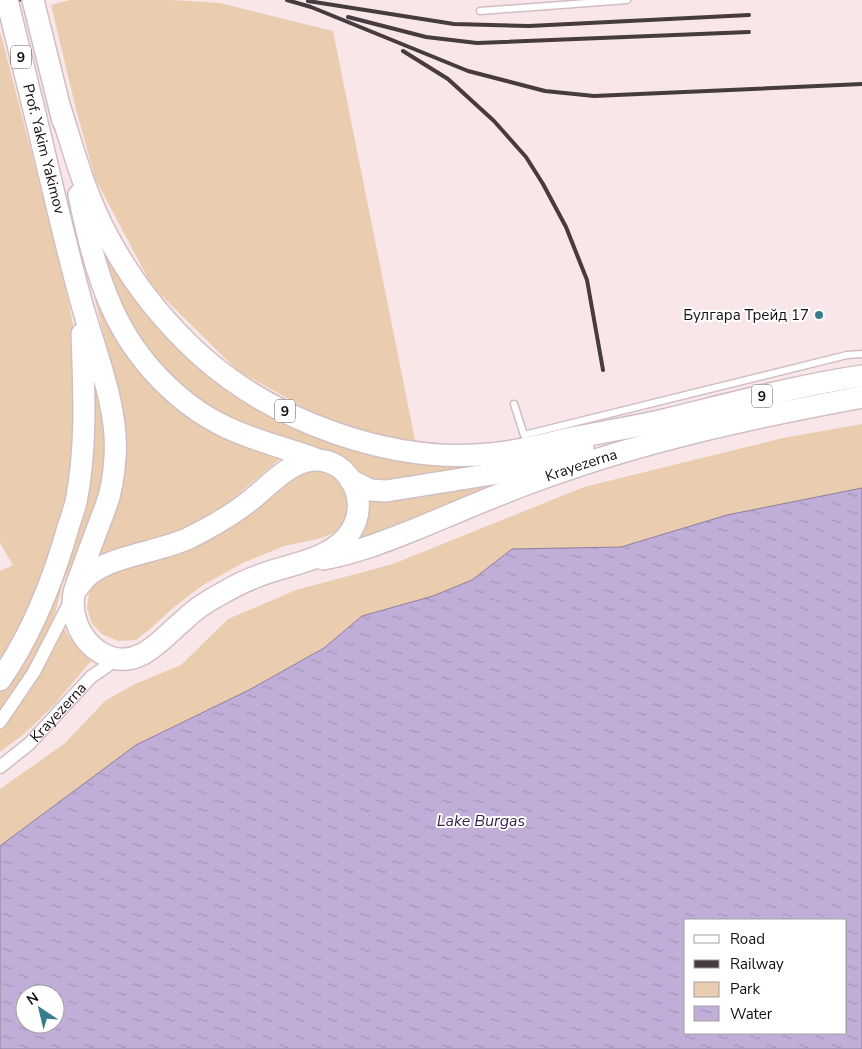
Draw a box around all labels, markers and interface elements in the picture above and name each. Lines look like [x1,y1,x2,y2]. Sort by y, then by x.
road number: 9 [11,46,31,68]
street label: Prof. Yakim Yakimov [18,82,70,217]
place label: Булгара Трейд 17 [683,305,809,325]
marker: Булгара Трейд 17 [813,309,825,321]
road number: 9 [752,384,772,408]
road number: 9 [275,400,295,422]
street label: Krayezerna [542,444,620,486]
street label: Krayezerna [25,678,91,747]
water label: Lake Burgas [437,810,526,832]
legend [684,919,847,1034]
text: Road [730,929,765,949]
text: Railway [730,954,784,974]
text: Park [730,979,760,999]
north arrow [15,984,65,1034]
text: N [23,988,43,1010]
text: Water [730,1004,773,1024]

